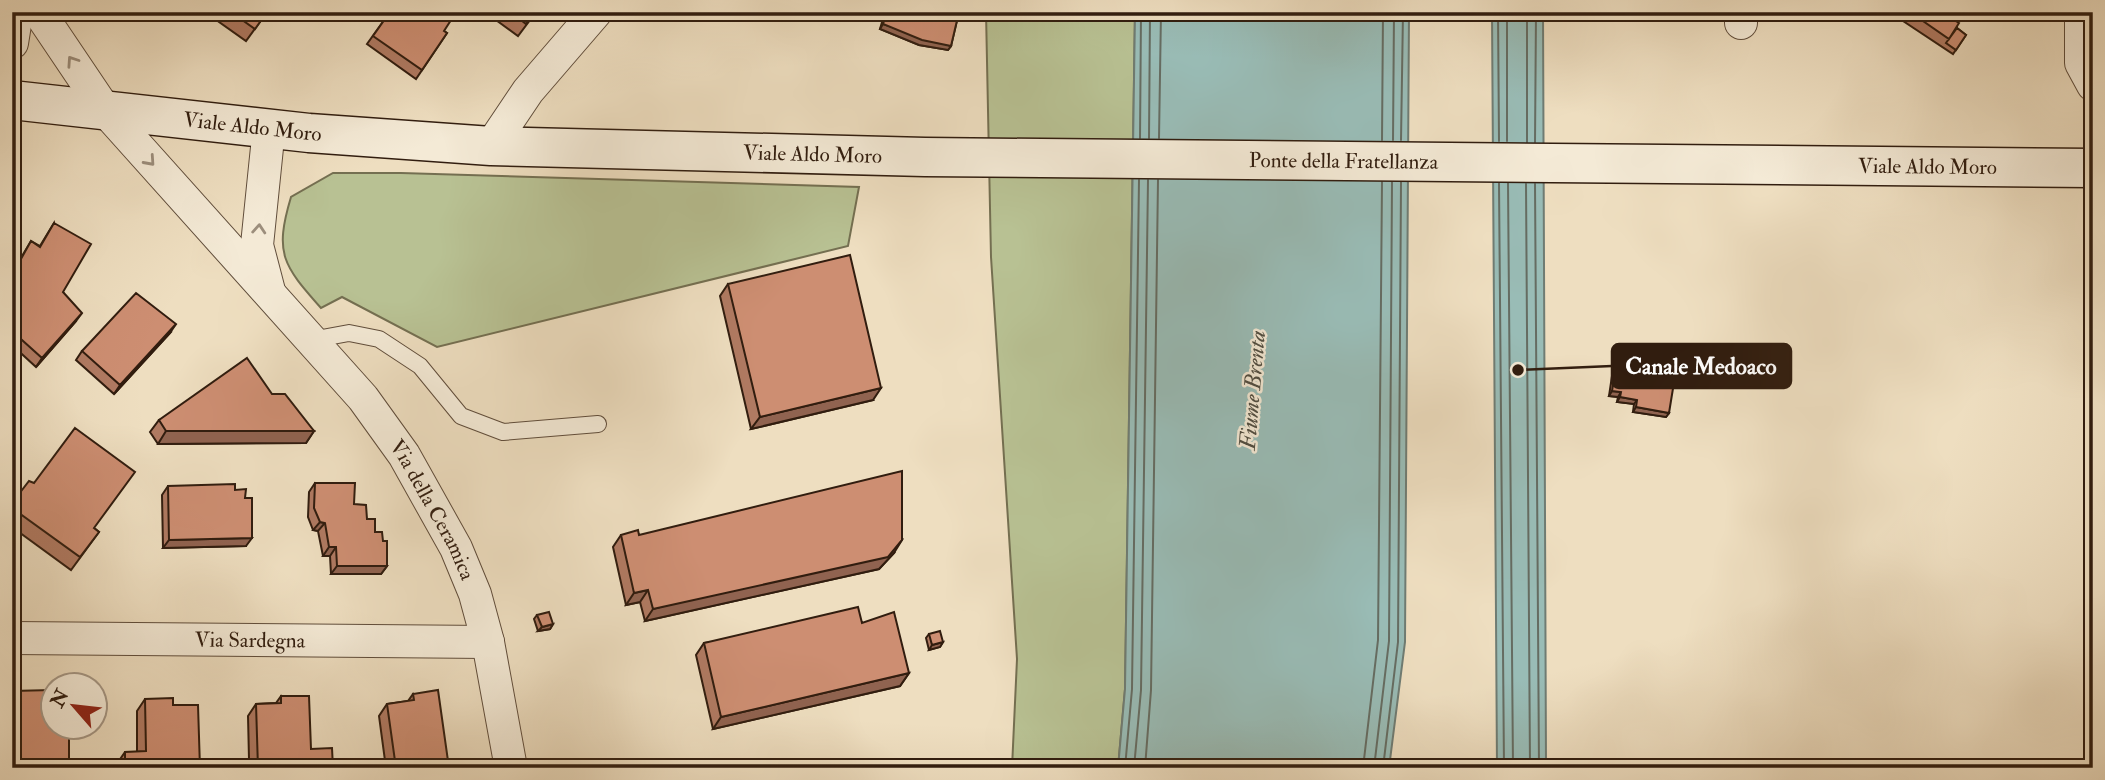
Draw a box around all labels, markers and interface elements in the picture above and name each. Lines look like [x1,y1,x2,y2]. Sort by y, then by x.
one-way arrow [68,56,80,69]
street label: Viale Aldo Moro [182,106,323,148]
street label: Viale Aldo Moro [743,139,882,170]
street label: Ponte della Fratellanza [1249,147,1439,176]
one-way arrow [142,153,154,166]
street label: Viale Aldo Moro [1858,153,1997,181]
one-way arrow [251,223,266,234]
water label: Fiume Brenta [1233,329,1272,452]
callout: Canale Medoaco [1612,344,1791,388]
text: Canale Medoaco [1625,352,1777,381]
street label: Via della Ceramica [383,434,481,585]
street label: Via Sardegna [195,627,306,654]
north arrow [38,672,108,742]
text: N [45,684,75,713]

